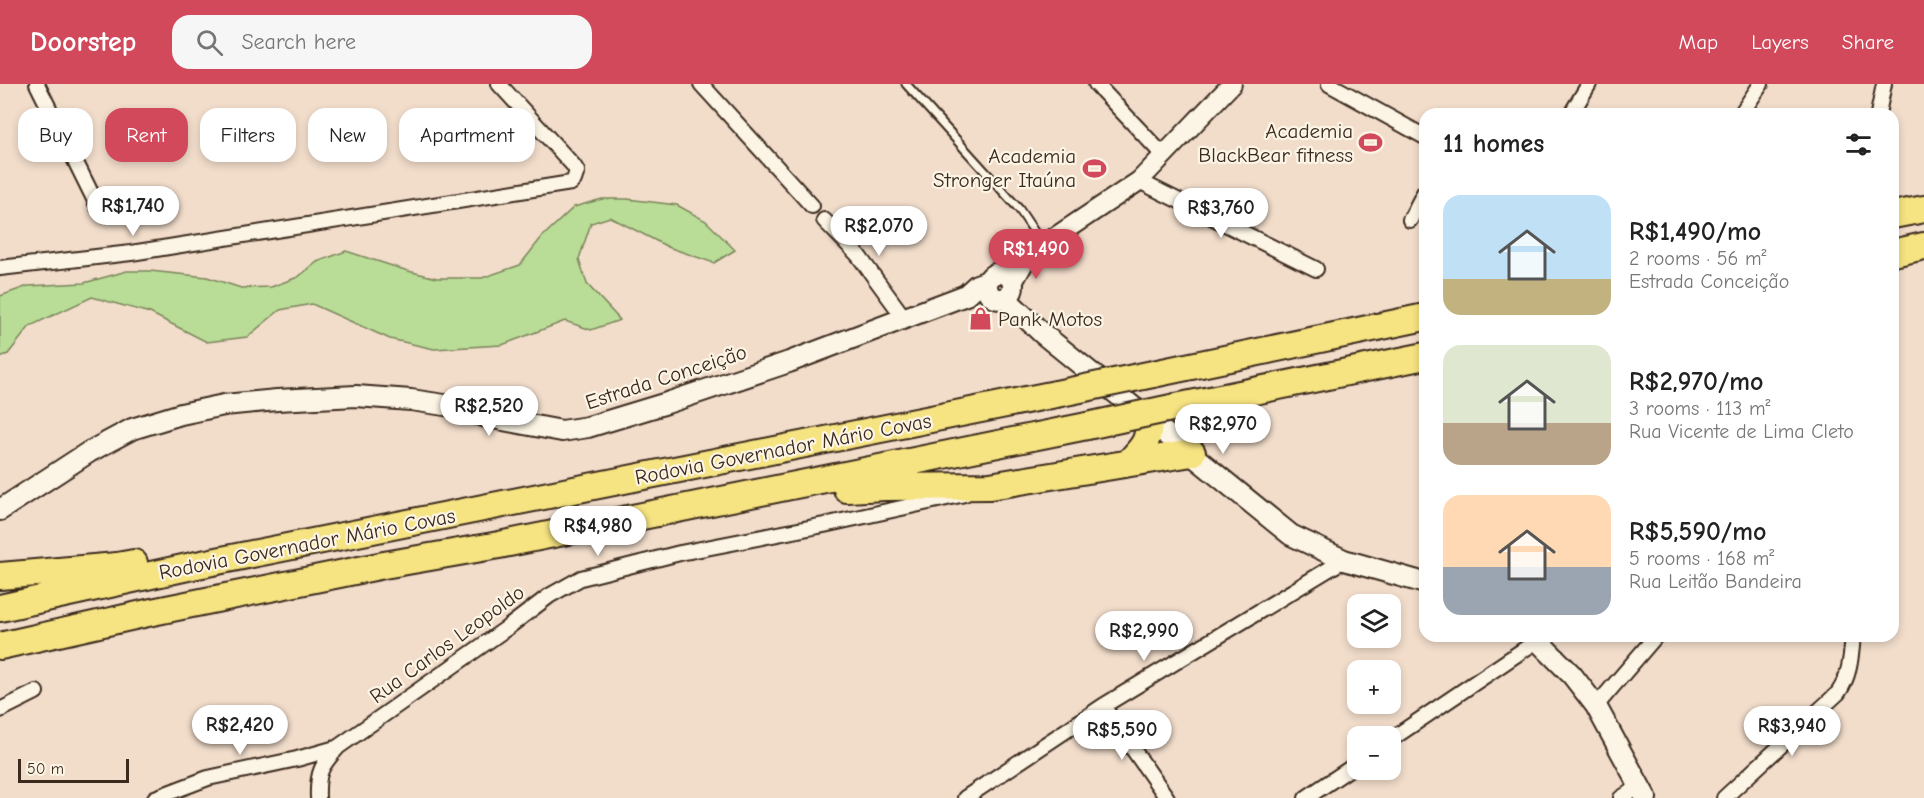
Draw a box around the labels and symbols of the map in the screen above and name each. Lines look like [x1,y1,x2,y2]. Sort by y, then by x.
place label: Academia BlackBear fitness [1198,119,1353,167]
sports icon: Academia BlackBear fitness [1358,130,1384,156]
place label: Academia Stronger Itaúna [933,144,1076,192]
sports icon: Academia Stronger Itaúna [1081,155,1107,181]
pin: R$1,740 [78,186,188,237]
pin: R$3,760 [1166,188,1276,239]
pin: R$2,070 [824,206,934,257]
pin: R$1,490 [981,229,1091,280]
shop icon: Pank Motos [967,306,993,332]
place label: Pank Motos [998,307,1102,331]
street label: Estrada Conceição [582,340,750,414]
pin: R$2,520 [434,386,544,437]
pin: R$2,970 [1168,404,1278,455]
street label: Rodovia Governador Mário Covas [633,408,933,490]
street label: Rodovia Governador Mário Covas [157,503,457,585]
pin: R$4,980 [543,506,653,557]
street label: Rua Carlos Leopoldo [365,580,529,708]
pin: R$2,990 [1089,611,1199,662]
pin: R$2,420 [185,705,295,756]
pin: R$3,940 [1737,706,1847,757]
pin: R$5,590 [1067,710,1177,761]
scale bar [18,756,129,784]

